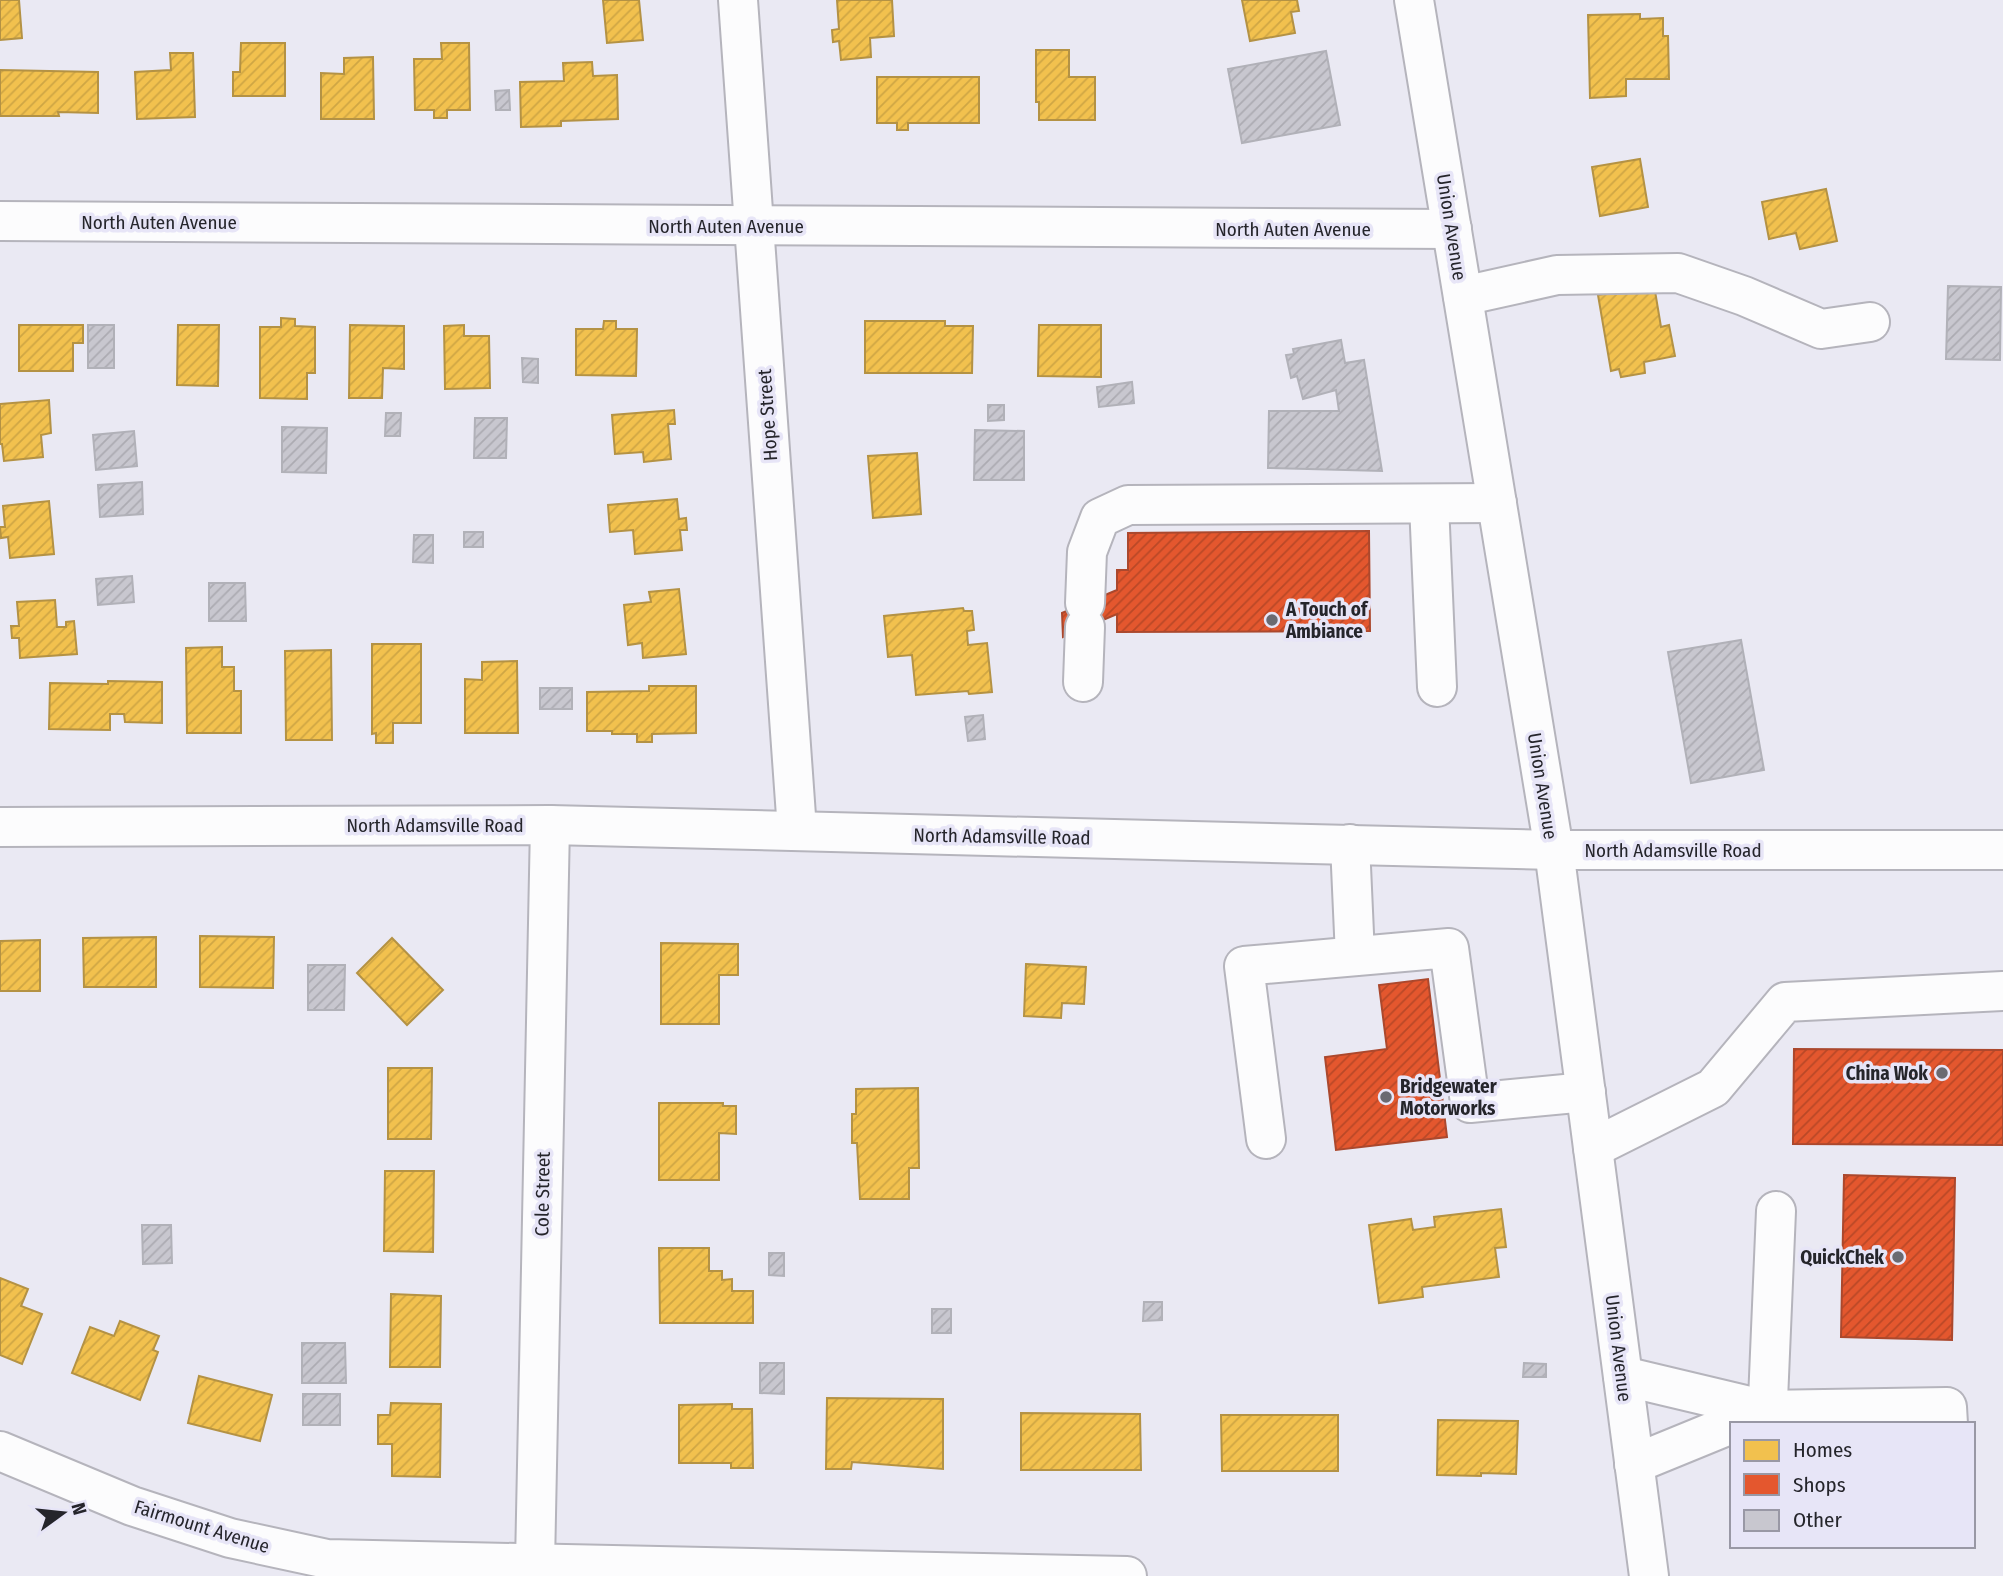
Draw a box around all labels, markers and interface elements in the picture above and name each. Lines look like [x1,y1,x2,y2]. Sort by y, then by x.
street label: Union Avenue [1432,172,1471,282]
street label: North Auten Avenue [81,211,237,234]
street label: North Auten Avenue [648,215,804,238]
street label: North Auten Avenue [1215,218,1371,241]
street label: Hope Street [753,367,782,462]
place label: A Touch of Ambiance [1285,598,1369,643]
marker: A Touch of Ambiance [1264,612,1280,628]
street label: Union Avenue [1523,731,1562,841]
street label: North Adamsville Road [346,814,524,837]
street label: North Adamsville Road [913,823,1091,850]
street label: North Adamsville Road [1584,839,1762,862]
place label: China Wok [1846,1062,1928,1085]
marker: China Wok [1934,1065,1950,1081]
place label: Bridgewater Motorworks [1400,1075,1498,1120]
marker: Bridgewater Motorworks [1378,1089,1394,1105]
street label: Cole Street [530,1151,555,1237]
place label: QuickChek [1800,1246,1884,1269]
marker: QuickChek [1890,1249,1906,1265]
street label: Union Avenue [1601,1293,1636,1403]
legend [1730,1422,1975,1548]
text: Homes [1793,1437,1852,1463]
text: Shops [1793,1472,1846,1498]
north arrow [28,1478,98,1548]
street label: Fairmount Avenue [131,1495,272,1558]
text: N [66,1500,92,1517]
text: Other [1793,1507,1842,1533]

